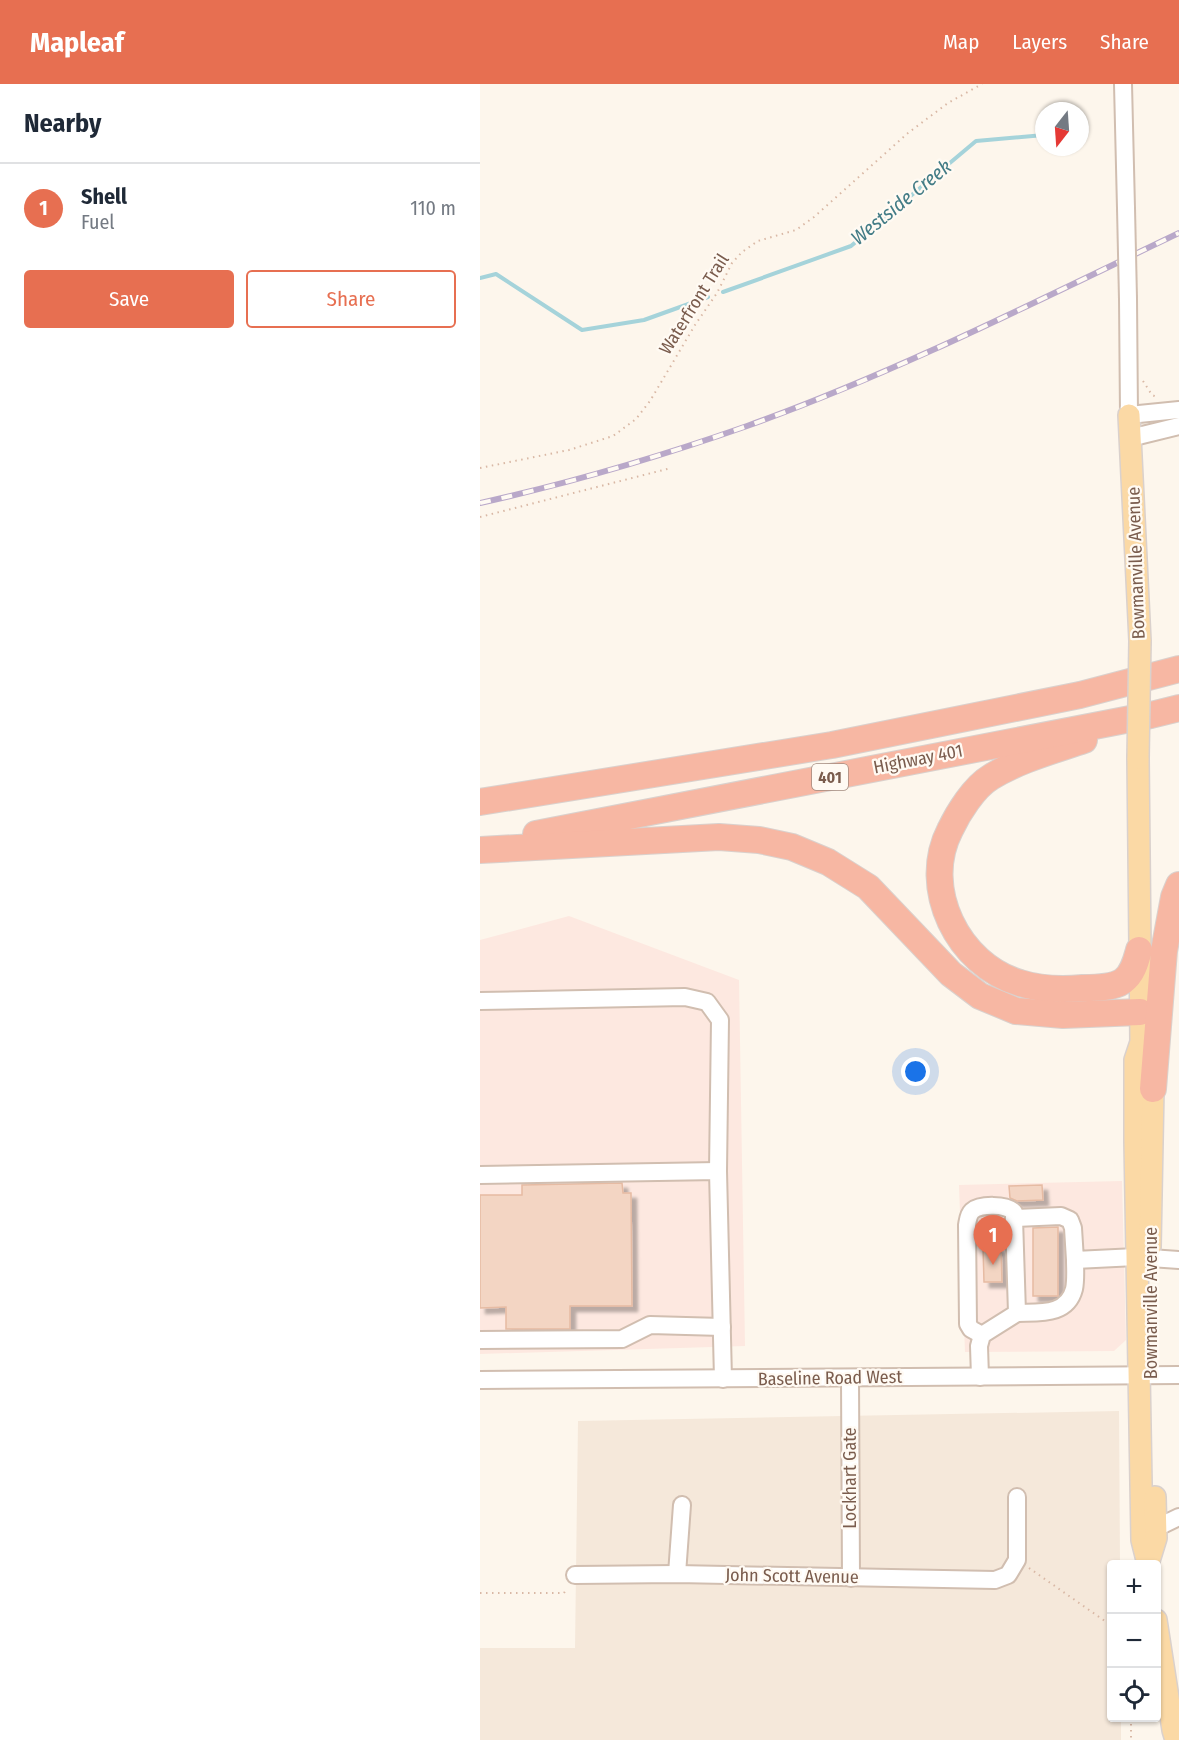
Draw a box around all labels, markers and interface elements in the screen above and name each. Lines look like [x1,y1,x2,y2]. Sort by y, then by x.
text: Mapleaf [30,26,124,59]
text: Map [943,29,979,55]
text: Layers [1012,29,1067,55]
text: Share [1100,29,1149,55]
north arrow [1035,102,1089,156]
text: Nearby [24,108,101,139]
water label: Westside Creek [846,154,956,250]
text: Shell [81,183,127,210]
text: 1 [39,196,48,220]
text: 110 m [410,196,456,220]
text: Fuel [81,210,115,234]
street label: Waterfront Trail [654,249,734,358]
button: Save [24,270,234,328]
button: Share [246,270,456,328]
street label: Bowmanville Avenue [1122,486,1150,639]
street label: Highway 401 [872,740,964,778]
road number: 401 [812,764,848,790]
your location [901,1057,930,1086]
pin: 1 [974,1216,1012,1265]
street label: Bowmanville Avenue [1140,1227,1162,1379]
street label: Baseline Road West [758,1366,902,1390]
street label: Lockhart Gate [839,1427,861,1529]
map controls [1107,1560,1161,1722]
button: + [1107,1560,1161,1614]
street label: John Scott Avenue [725,1564,859,1588]
button: − [1107,1614,1161,1668]
button: locate [1107,1668,1161,1722]

